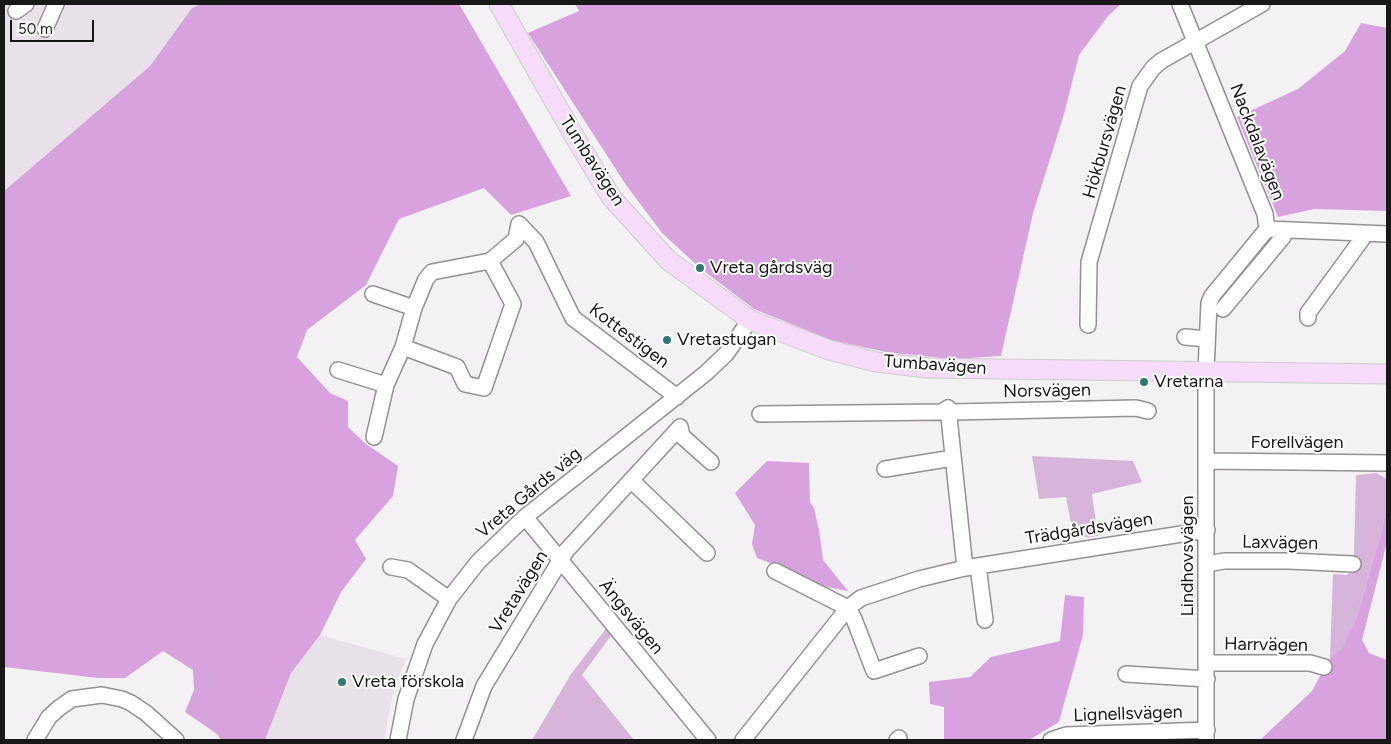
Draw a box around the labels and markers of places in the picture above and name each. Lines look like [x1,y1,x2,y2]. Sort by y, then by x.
place label: Vreta gårdsväg [710,257,833,279]
marker: Vreta gårdsväg [694,262,706,274]
place label: Vretastugan [677,329,776,351]
marker: Vretastugan [661,334,673,346]
place label: Vretarna [1154,371,1224,393]
marker: Vretarna [1138,376,1150,388]
place label: Vreta förskola [352,671,464,693]
marker: Vreta förskola [336,676,348,688]

